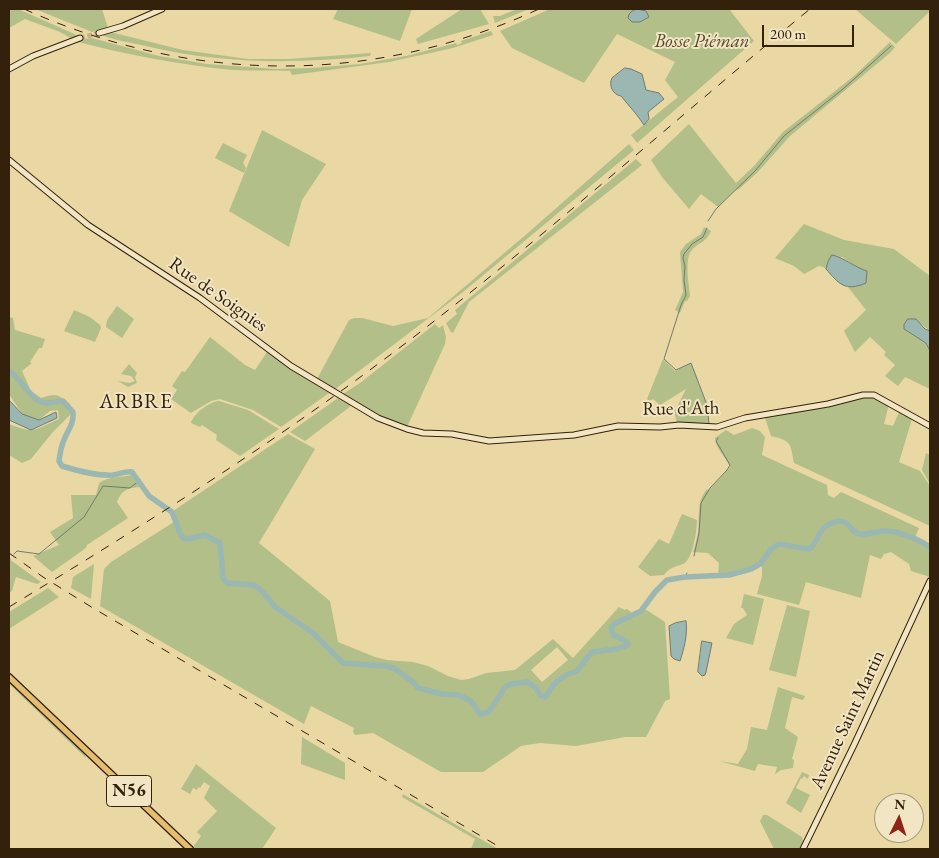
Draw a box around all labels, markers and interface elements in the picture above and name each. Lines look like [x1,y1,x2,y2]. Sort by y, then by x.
scale bar [764,15,856,47]
text: 200 m [770,24,806,43]
park label: Bosse Piéman [654,31,750,53]
street label: Rue de Soignies [164,253,272,337]
district label: ARBRE [99,389,173,415]
street label: Rue d'Ath [642,397,720,421]
street label: Avenue Saint Martin [806,647,890,793]
road number: N56 [106,776,152,806]
north arrow [874,793,924,843]
text: N [894,795,906,813]

